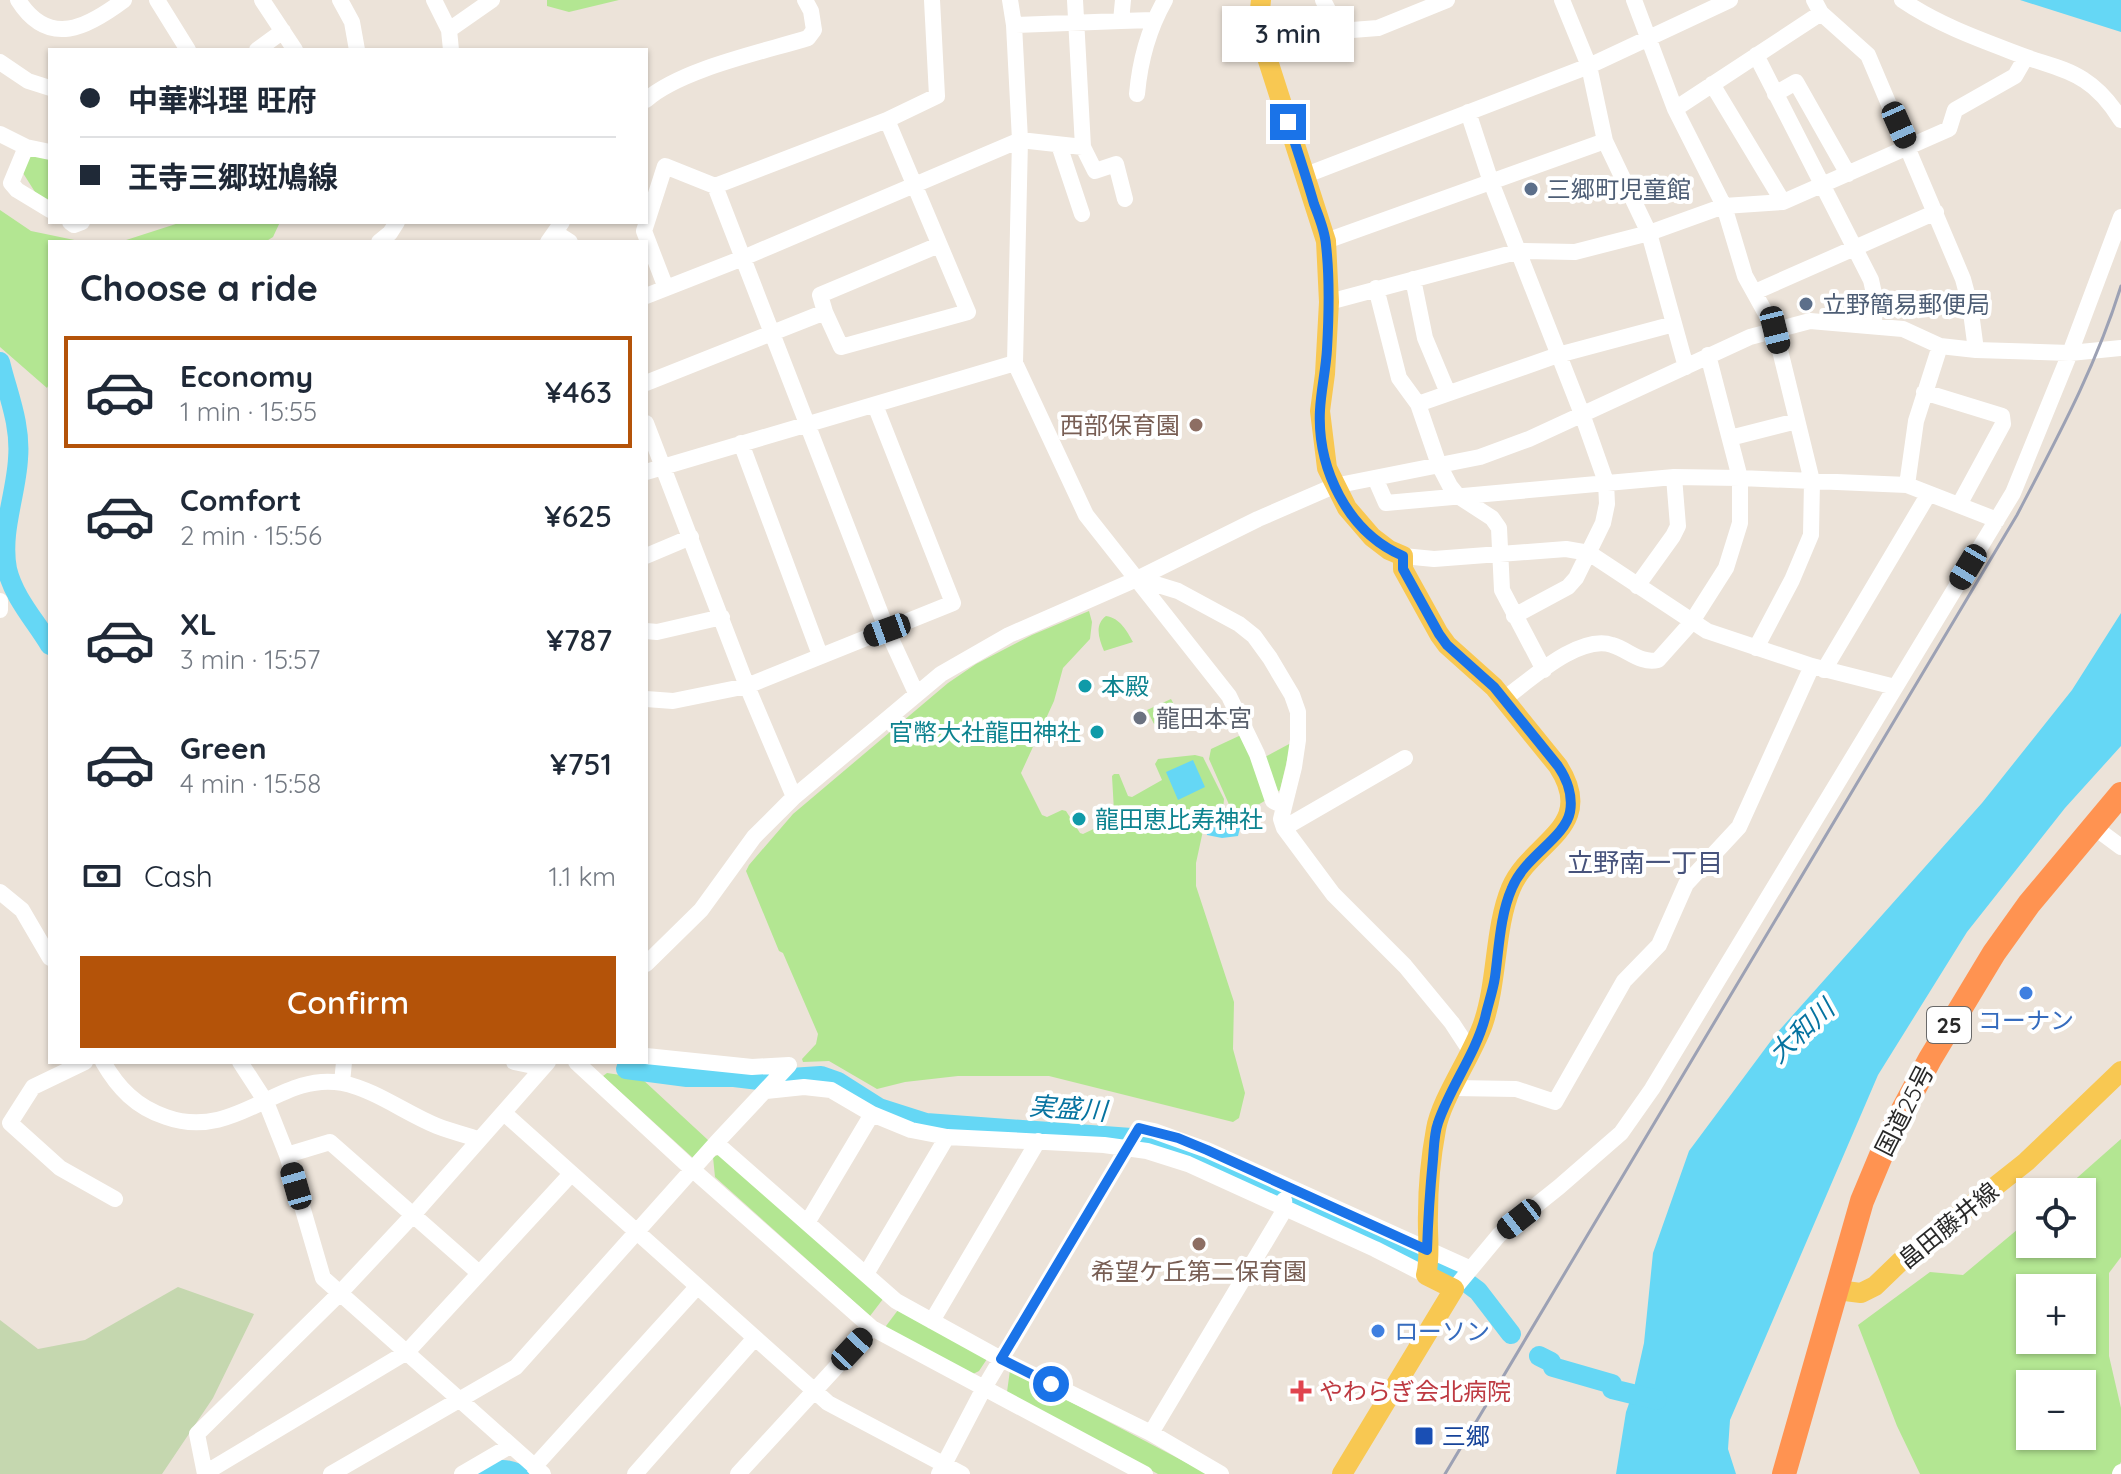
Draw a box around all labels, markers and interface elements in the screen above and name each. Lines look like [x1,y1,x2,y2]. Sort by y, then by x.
callout: 3 min [1222,6,1354,62]
text: 3 min [1255,17,1321,50]
text: 中華料理 旺府 [128,81,316,119]
car [1878,98,1920,152]
route end [1270,104,1306,140]
text: 王寺三郷斑鳩線 [128,158,338,196]
place label: 三郷町児童館 [1547,174,1691,204]
marker: 三郷町児童館 [1522,180,1540,198]
text: Choose a ride [80,265,318,310]
place label: 立野簡易郵便局 [1822,289,1990,319]
marker: 立野簡易郵便局 [1797,295,1815,313]
car [1758,304,1792,356]
icon: car [84,356,156,428]
text: Economy [180,357,313,395]
text: ¥463 [545,373,612,411]
text: 1 min · 15:55 [180,395,317,428]
place label: 西部保育園 [1060,410,1180,440]
marker: 西部保育園 [1187,416,1205,434]
icon: car [84,480,156,552]
text: Comfort [180,481,301,519]
text: ¥625 [544,497,612,535]
text: 2 min · 15:56 [180,519,322,552]
car [1945,540,1991,594]
icon: car [84,604,156,676]
text: XL [180,605,217,643]
car [860,611,914,649]
text: ¥787 [546,621,612,659]
text: 3 min · 15:57 [180,643,320,676]
place label: 本殿 [1101,671,1149,701]
marker: 本殿 [1076,677,1094,695]
place label: 龍田本宮 [1156,703,1252,733]
marker: 龍田本宮 [1131,709,1149,727]
place label: 官幣大社龍田神社 [889,717,1081,747]
marker: 官幣大社龍田神社 [1088,723,1106,741]
icon: car [84,728,156,800]
text: Green [180,729,267,767]
text: ¥751 [550,745,612,783]
text: 4 min · 15:58 [180,767,321,800]
place label: 龍田恵比寿神社 [1095,804,1263,834]
marker: 龍田恵比寿神社 [1070,810,1088,828]
district label: 立野南一丁目 [1567,846,1723,879]
icon: cash [80,854,124,898]
text: Cash [144,857,213,895]
text: 1.1 km [548,860,616,893]
button: Confirm [80,956,616,1048]
marker: コーナン [2017,984,2035,1002]
water label: 大和川 [1761,990,1843,1070]
place label: コーナン [1978,1005,2074,1035]
road number: 25 [1927,1007,1971,1043]
street label: 国道25号 [1868,1059,1940,1161]
water label: 実盛川 [1028,1089,1111,1127]
car [278,1160,314,1212]
street label: 畠田藤井線 [1892,1176,2004,1274]
map controls [2016,1178,2096,1450]
button: locate [2016,1178,2096,1258]
car [1493,1195,1545,1243]
marker: 希望ケ丘第二保育園 [1190,1235,1208,1253]
place label: 希望ケ丘第二保育園 [1091,1256,1307,1286]
button: + [2016,1274,2096,1354]
place label: ローソン [1394,1316,1490,1346]
marker: ローソン [1369,1322,1387,1340]
car [827,1323,877,1375]
route start [1033,1366,1069,1402]
button: − [2016,1370,2096,1450]
place label: やわらぎ会北病院 [1319,1376,1511,1406]
marker: やわらぎ会北病院 [1290,1380,1312,1402]
place label: 三郷 [1442,1421,1490,1451]
marker: 三郷 [1413,1425,1435,1447]

